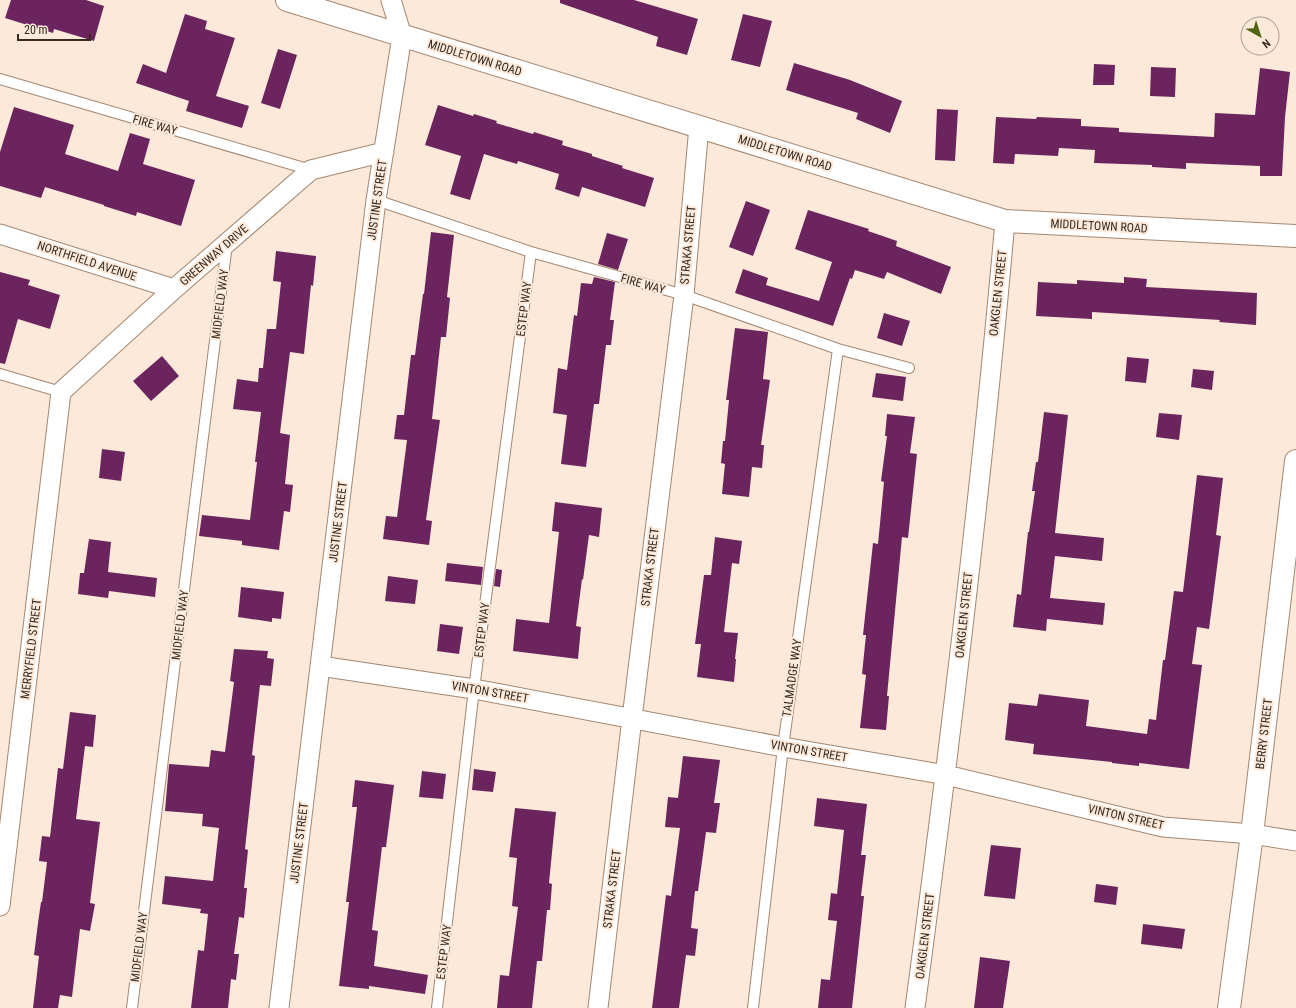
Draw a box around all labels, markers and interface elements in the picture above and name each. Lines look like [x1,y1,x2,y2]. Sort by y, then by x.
scale bar [18,16,90,42]
north arrow [1240,16,1280,56]
text: 20 m [24,23,48,37]
text: N [1259,36,1273,51]
street label: MIDDLETOWN ROAD [426,37,524,79]
street label: FIRE WAY [131,112,179,138]
street label: MIDDLETOWN ROAD [736,132,834,174]
street label: JUSTINE STREET [364,159,390,241]
street label: STRAKA STREET [678,205,698,285]
street label: MIDDLETOWN ROAD [1050,216,1148,236]
street label: GREENWAY DRIVE [177,221,251,289]
street label: NORTHFIELD AVENUE [36,238,138,284]
street label: OAKGLEN STREET [987,249,1009,337]
street label: MIDFIELD WAY [209,267,231,340]
street label: FIRE WAY [619,271,667,297]
street label: ESTEP WAY [514,280,534,337]
street label: JUSTINE STREET [326,481,350,563]
street label: STRAKA STREET [638,527,662,607]
street label: OAKGLEN STREET [953,571,975,659]
street label: MIDFIELD WAY [169,588,191,661]
street label: MERRYFIELD STREET [18,598,44,700]
street label: ESTEP WAY [472,601,492,658]
street label: TALMADGE WAY [780,637,805,718]
street label: VINTON STREET [451,678,529,706]
street label: BERRY STREET [1253,698,1275,770]
street label: VINTON STREET [770,737,848,765]
street label: VINTON STREET [1087,801,1165,833]
street label: JUSTINE STREET [287,802,311,884]
street label: STRAKA STREET [600,849,624,929]
street label: OAKGLEN STREET [913,892,937,980]
street label: MIDFIELD WAY [128,910,150,983]
street label: ESTEP WAY [434,923,454,980]

